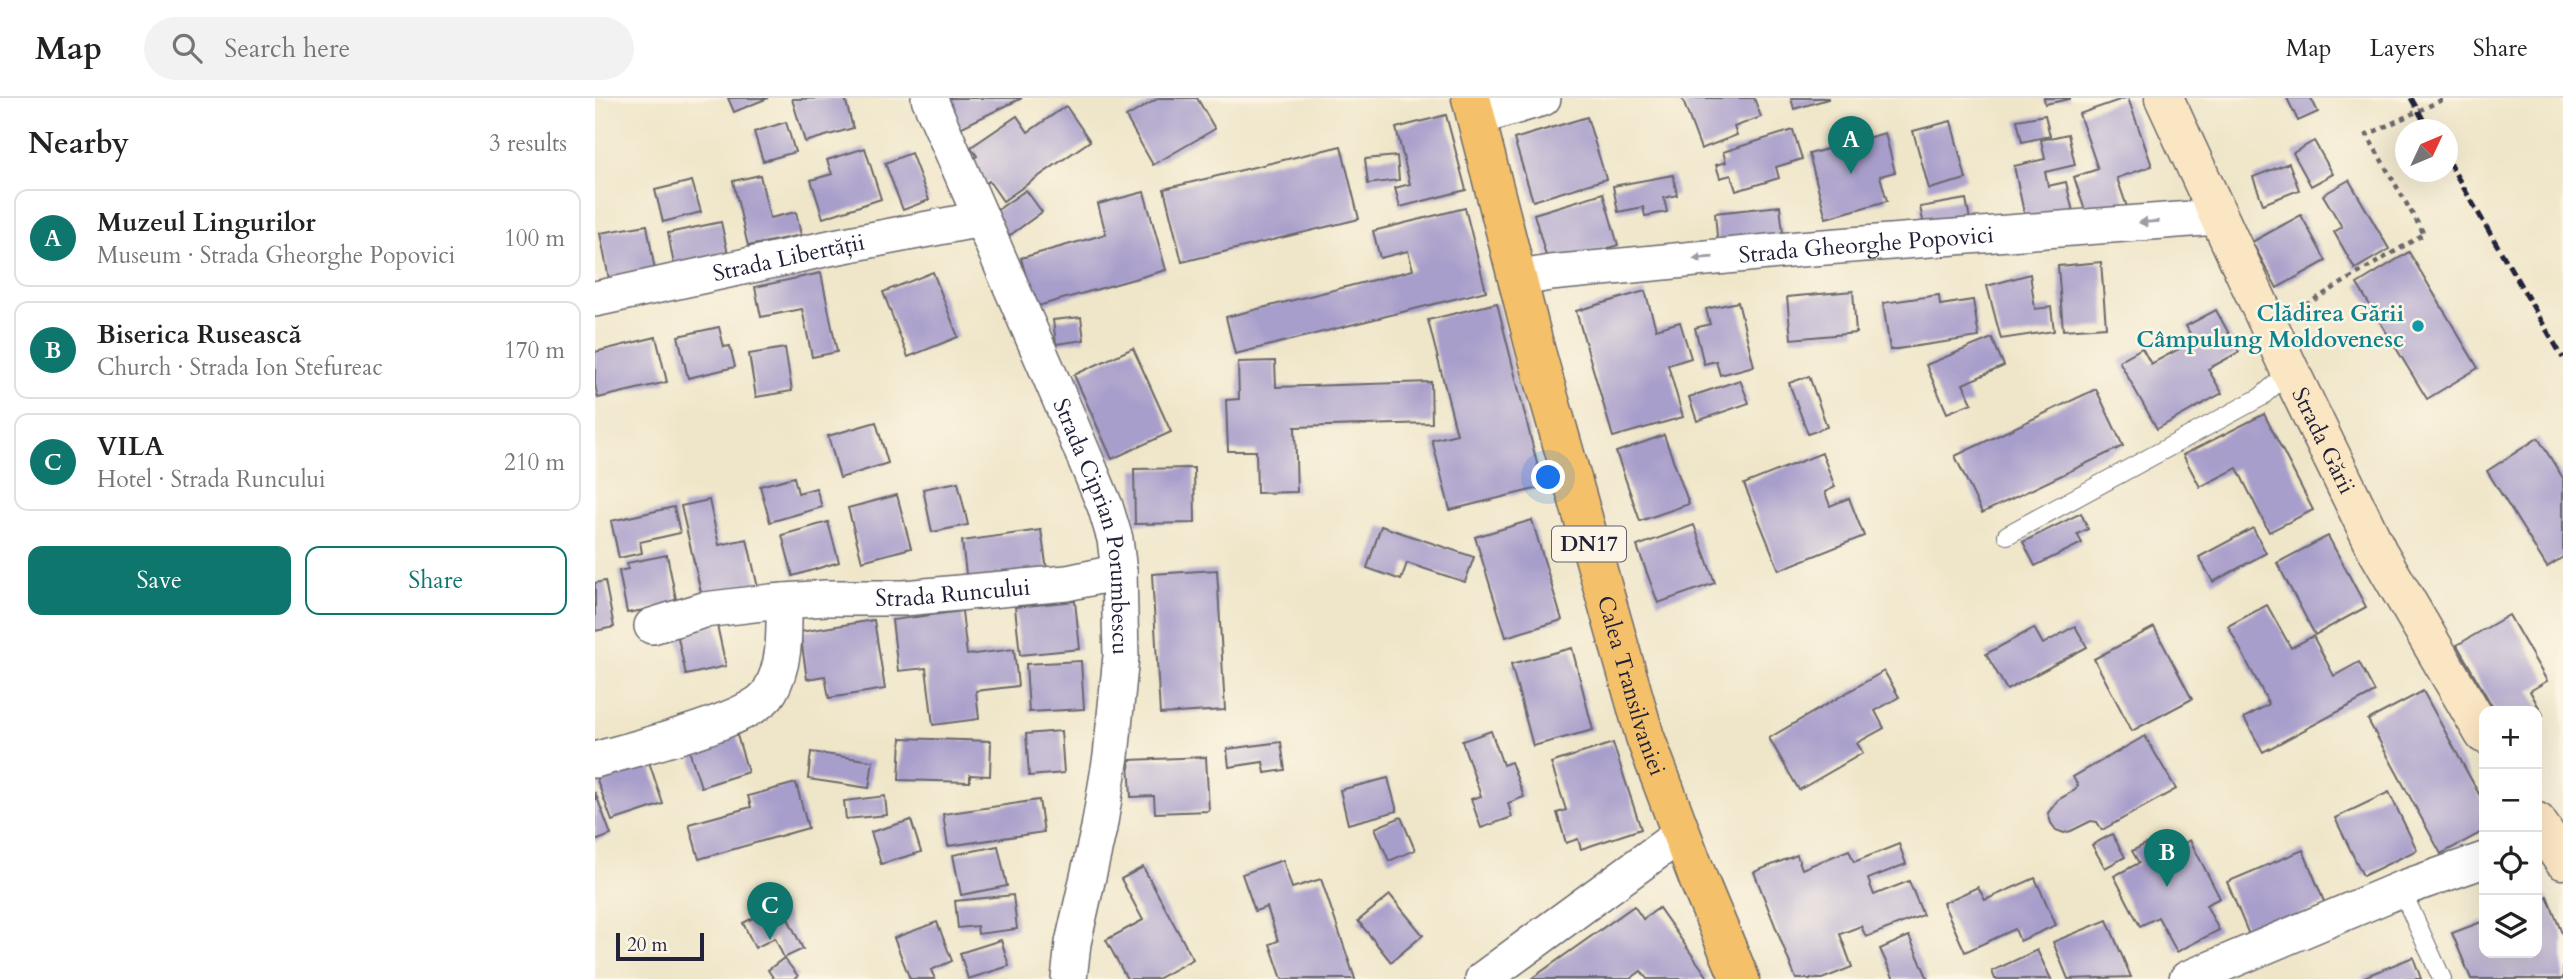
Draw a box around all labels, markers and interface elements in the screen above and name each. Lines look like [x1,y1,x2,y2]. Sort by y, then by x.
search box [144,17,634,80]
text: Map [35,26,102,71]
icon: search [168,29,206,67]
text: Search here [224,31,350,66]
text: Map [2286,32,2332,65]
text: Layers [2370,32,2435,65]
text: Share [2473,32,2528,65]
pin: A [1828,116,1874,174]
north arrow [2395,119,2458,182]
text: Nearby [28,123,129,164]
text: 3 results [489,128,567,159]
text: Muzeul Lingurilor [97,205,316,240]
one-way arrow [2138,217,2160,228]
street label: Strada Gheorghe Popovici [1737,219,1995,271]
text: A [44,223,62,254]
text: 100 m [504,223,565,254]
street label: Strada Libertății [710,227,867,289]
text: Museum · Strada Gheorghe Popovici [97,240,455,271]
one-way arrow [1691,253,1713,264]
place label: Clădirea Gării Câmpulung Moldovenesc [2136,298,2404,355]
text: Biserica Rusească [97,317,302,352]
marker: Clădirea Gării Câmpulung Moldovenesc [2410,318,2426,334]
text: B [45,335,61,366]
text: 170 m [504,335,565,366]
text: Church · Strada Ion Stefureac [97,352,383,383]
street label: Strada Gării [2284,382,2362,499]
street label: Strada Ciprian Porumbescu [1046,394,1136,655]
text: VILA [97,429,164,464]
text: C [44,447,62,478]
text: 210 m [504,447,565,478]
your location [1531,460,1565,494]
text: Hotel · Strada Runcului [97,464,326,495]
road number: DN17 [1552,526,1626,562]
button: Save [28,546,291,615]
button: Share [305,546,567,615]
street label: Strada Runcului [875,571,1032,614]
street label: Calea Transilvaniei [1590,592,1673,780]
map controls [2479,706,2542,958]
button: + [2479,706,2542,769]
button: − [2479,769,2542,832]
pin: B [2144,829,2190,887]
button: locate [2479,832,2542,895]
pin: C [747,882,793,940]
button: layers [2479,895,2542,958]
scale bar [616,930,703,962]
text: 20 m [627,932,668,958]

